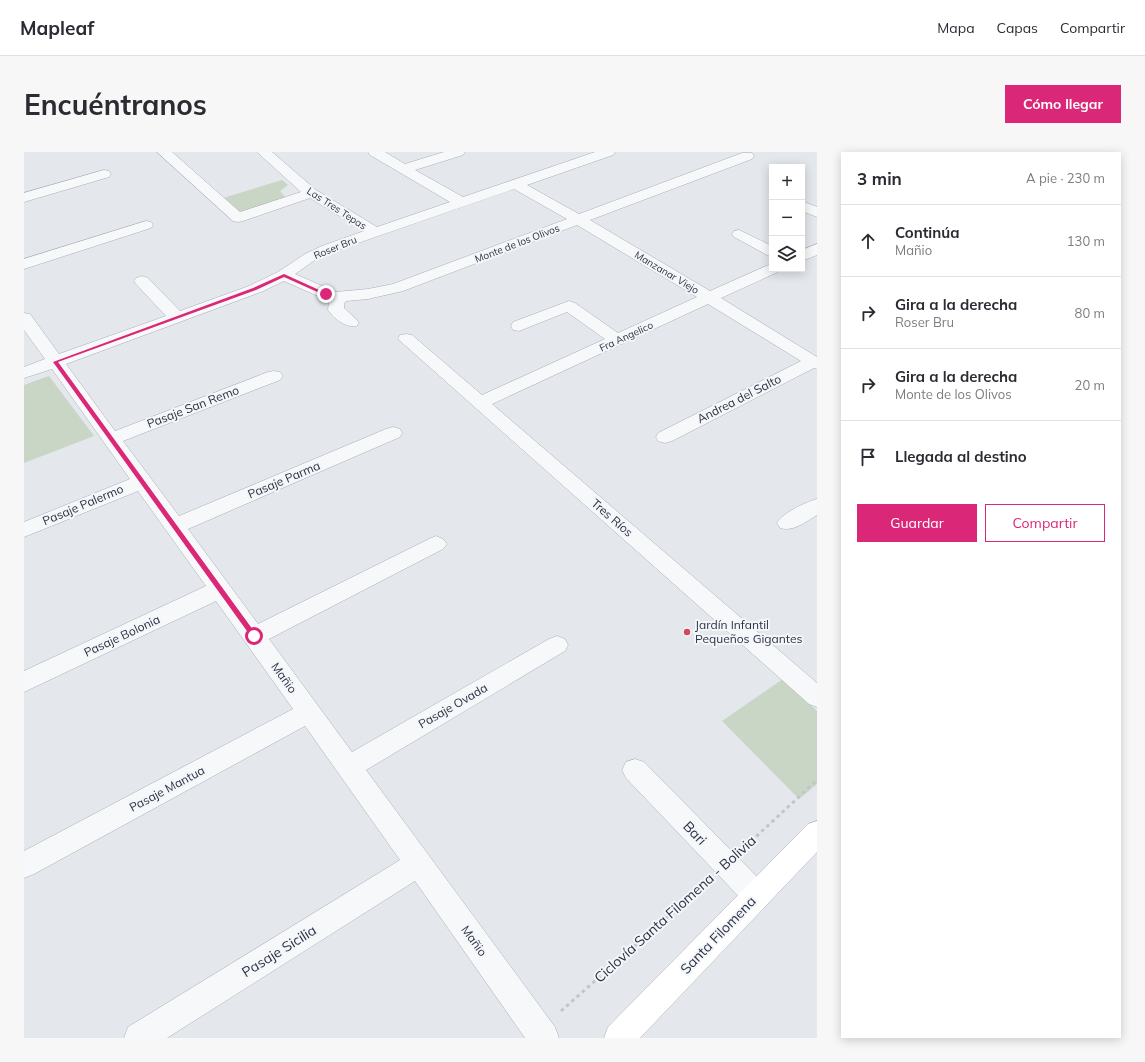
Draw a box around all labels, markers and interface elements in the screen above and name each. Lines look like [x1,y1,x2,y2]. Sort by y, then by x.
text: Mapleaf [20,16,94,40]
text: Mapa [937,19,975,37]
text: Capas [997,19,1038,37]
text: Compartir [1060,19,1125,37]
button: Cómo llegar [1005,85,1121,123]
text: Encuéntranos [24,87,207,122]
map controls [769,164,805,272]
button: + [769,164,805,200]
text: 3 min [857,168,902,189]
text: A pie · 230 m [1026,170,1105,186]
street label: Las Tres Tepas [304,184,369,233]
button: − [769,200,805,236]
street label: Monte de los Olivos [473,221,561,266]
text: Continúa [895,223,960,242]
icon: ahead [857,230,879,252]
street label: Roser Bru [312,233,359,262]
text: 130 m [1067,233,1105,249]
button: layers [769,236,805,272]
text: Mañio [895,242,932,258]
street label: Manzanar Viejo [632,248,701,297]
route end [317,285,335,303]
text: Gira a la derecha [895,295,1017,314]
icon: right [857,302,879,324]
text: 80 m [1075,305,1105,321]
text: Roser Bru [895,314,954,330]
street label: Fra Angelico [597,318,655,355]
text: Gira a la derecha [895,367,1017,386]
street label: Andrea del Salto [694,371,783,426]
icon: right [857,374,879,396]
text: 20 m [1075,377,1105,393]
street label: Pasaje San Remo [145,382,241,431]
text: Monte de los Olivos [895,386,1012,402]
icon: arrive [857,446,879,468]
text: Llegada al destino [895,447,1027,466]
street label: Pasaje Parma [245,458,322,502]
street label: Pasaje Palermo [40,481,126,528]
street label: Tres Ríos [588,495,636,540]
button: Guardar [857,504,977,542]
button: Compartir [985,504,1105,542]
street label: Pasaje Bolonia [81,611,162,660]
place label: Jardín Infantil Pequeños Gigantes [695,617,802,646]
route start [245,627,263,645]
marker: Jardín Infantil Pequeños Gigantes [682,627,692,637]
street label: Mañio [268,659,301,696]
street label: Pasaje Ovada [415,680,490,731]
street label: Pasaje Mantua [126,762,207,815]
street label: Bari [679,817,711,849]
street label: Ciclovía Santa Filomena - Bolivia [591,832,759,986]
street label: Santa Filomena [677,893,759,977]
street label: Pasaje Sicilia [238,921,320,981]
street label: Mañio [458,922,491,959]

